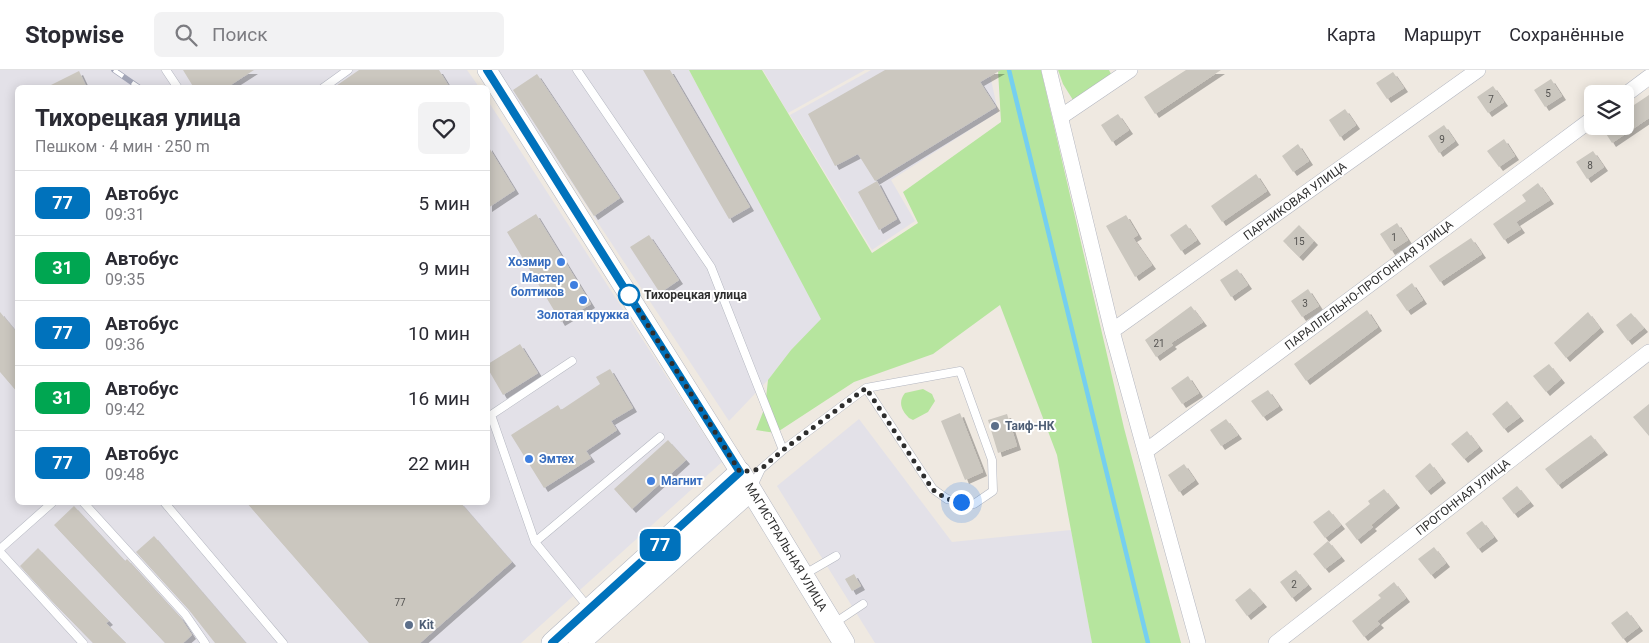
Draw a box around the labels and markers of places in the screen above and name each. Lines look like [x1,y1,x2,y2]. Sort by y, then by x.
place label: Хозмир [508,255,551,269]
marker: Хозмир [555,256,567,268]
place label: Мастер болтиков [511,271,564,299]
marker: Мастер болтиков [568,279,580,291]
marker: Тихорецкая улица [618,284,640,306]
place label: Тихорецкая улица [644,288,747,302]
marker: Золотая кружка [577,294,589,306]
place label: Золотая кружка [537,308,630,322]
place label: Таиф-НК [1005,419,1055,433]
marker: Таиф-НК [989,420,1001,432]
place label: Эмтех [539,452,575,466]
marker: Эмтех [523,453,535,465]
place label: Магнит [661,474,703,488]
marker: Магнит [645,475,657,487]
place label: Kit [419,618,434,632]
marker: Kit [403,619,415,631]

